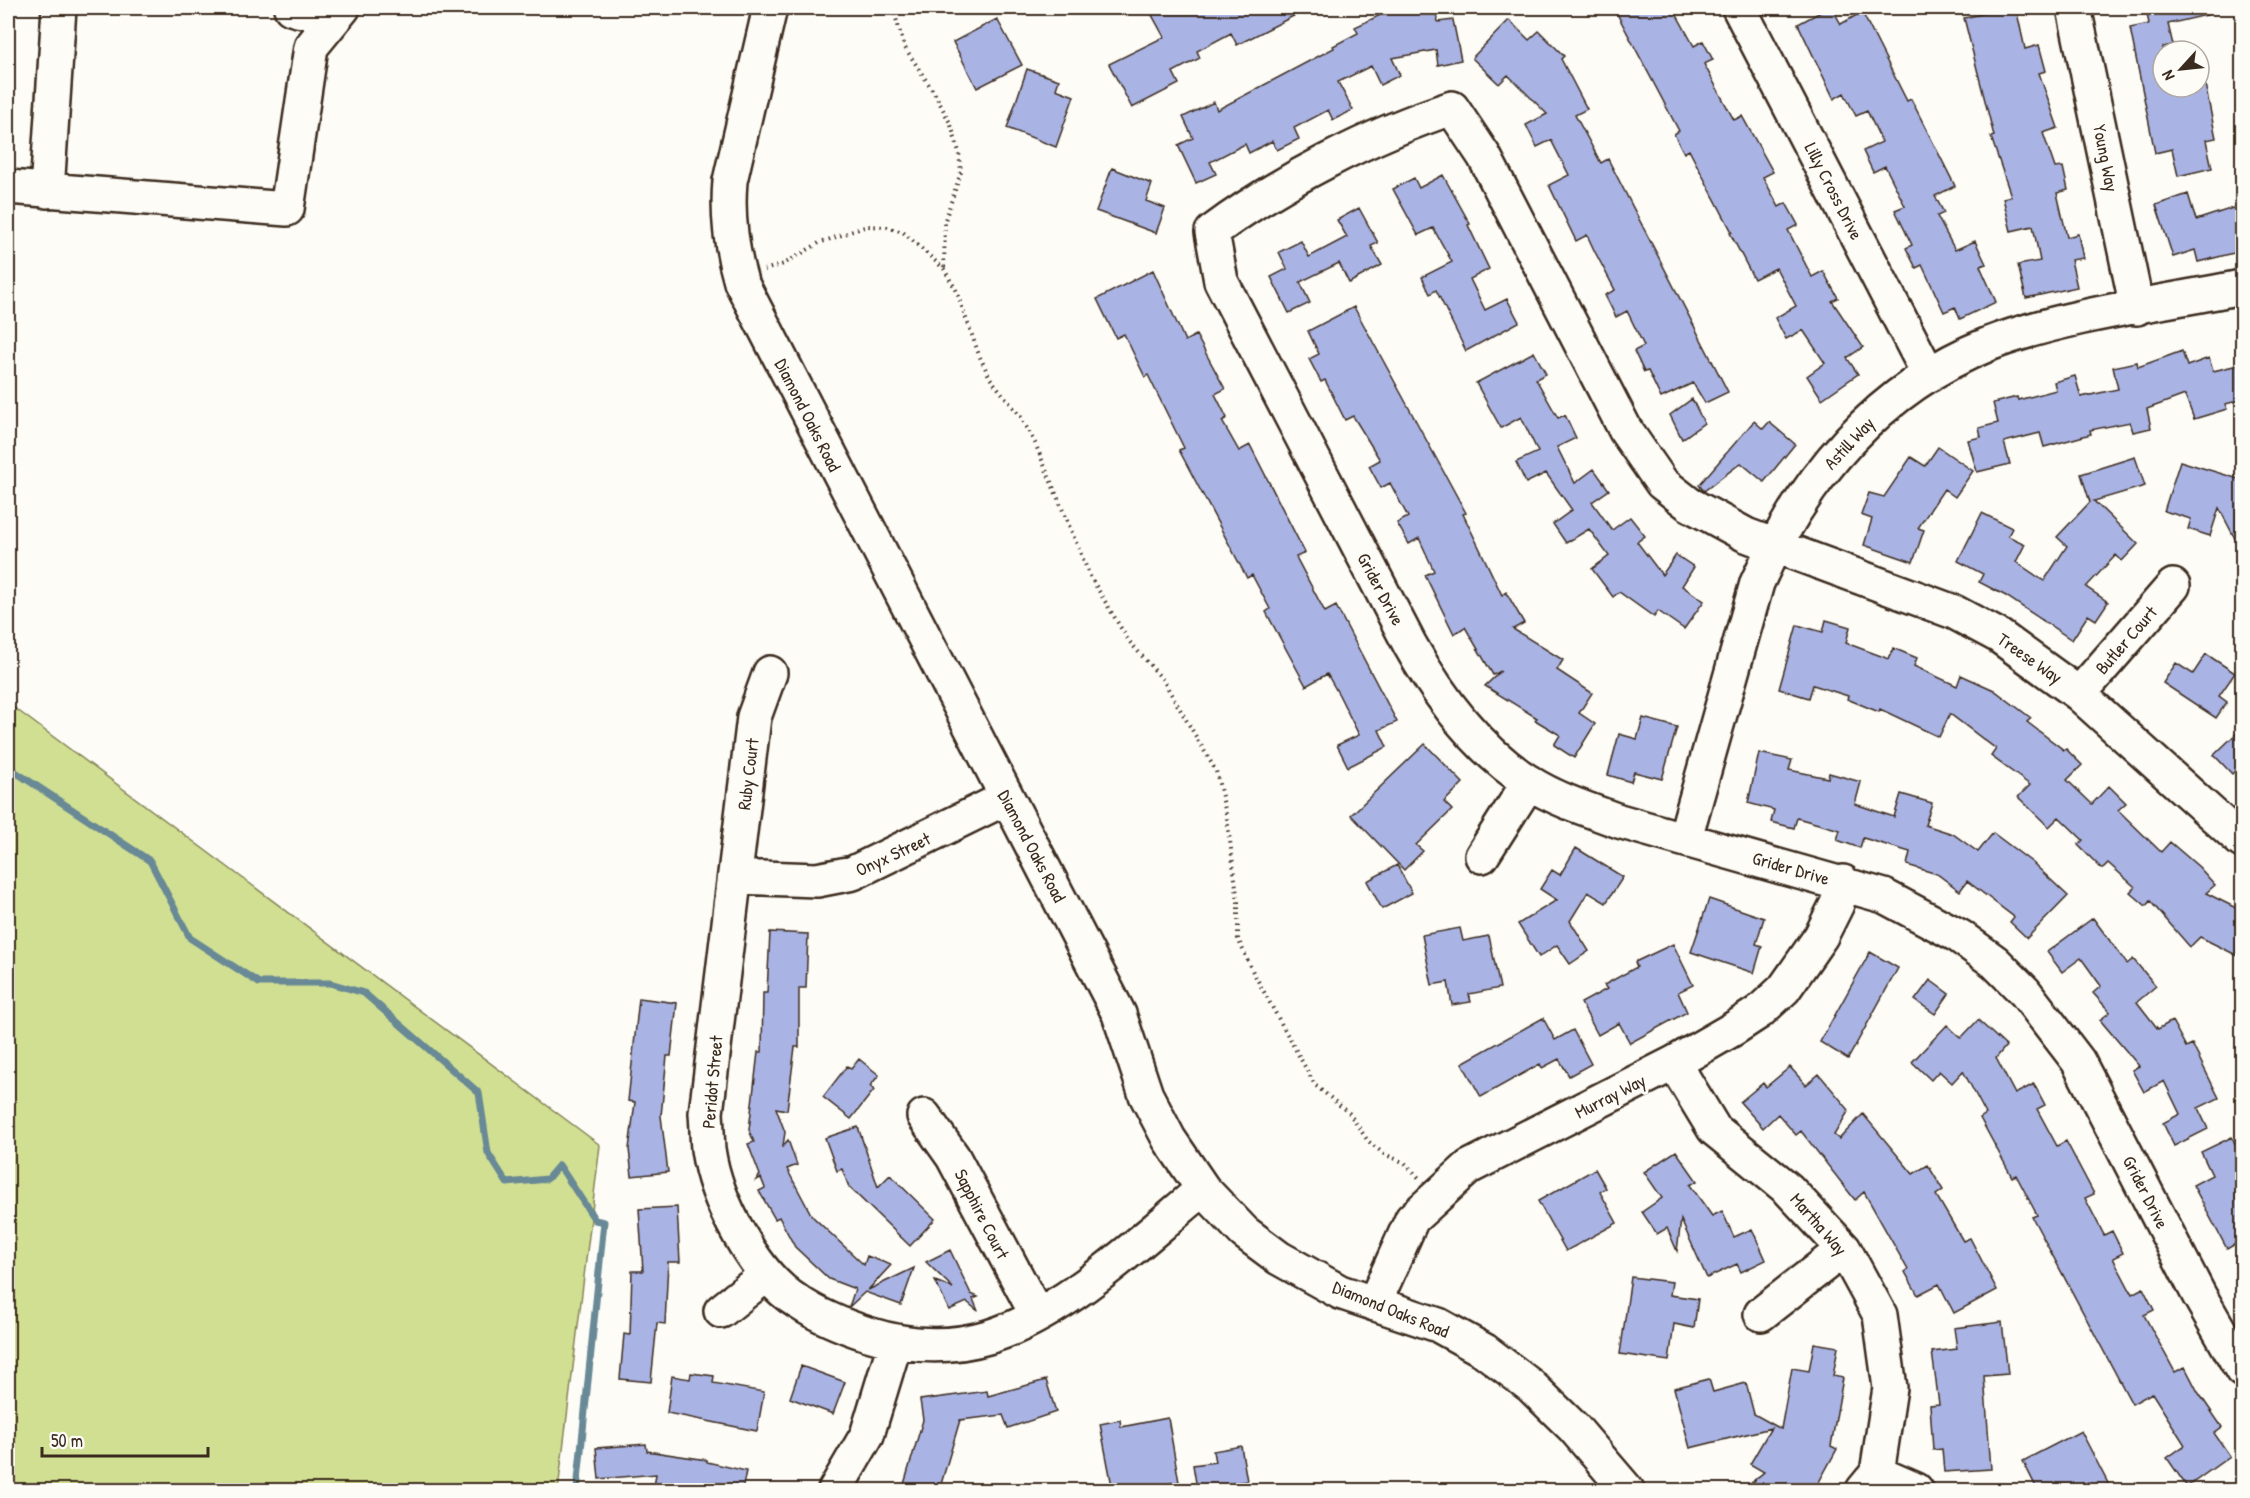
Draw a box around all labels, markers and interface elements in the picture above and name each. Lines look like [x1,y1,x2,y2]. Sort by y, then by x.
north arrow [2151,39,2211,99]
text: N [2156,67,2179,85]
street label: Young Way [2087,122,2125,194]
street label: Lilly Cross Drive [1799,138,1869,244]
street label: Diamond Oaks Road [769,354,847,476]
street label: Astill Way [1818,411,1880,475]
street label: Grider Drive [1351,548,1411,630]
street label: Butler Court [2089,600,2163,680]
street label: Treese Way [1993,627,2068,690]
street label: Ruby Court [731,736,765,811]
street label: Diamond Oaks Road [992,786,1072,906]
street label: Onyx Street [852,825,935,882]
street label: Grider Drive [1750,845,1832,891]
street label: Peridot Street [695,1034,729,1130]
street label: Murray Way [1570,1067,1650,1124]
street label: Grider Drive [2117,1151,2175,1233]
street label: Sapphire Court [949,1165,1016,1264]
street label: Martha Way [1785,1187,1853,1261]
street label: Diamond Oaks Road [1329,1274,1453,1344]
scale bar [42,1420,208,1458]
text: 50 m [51,1428,83,1453]

